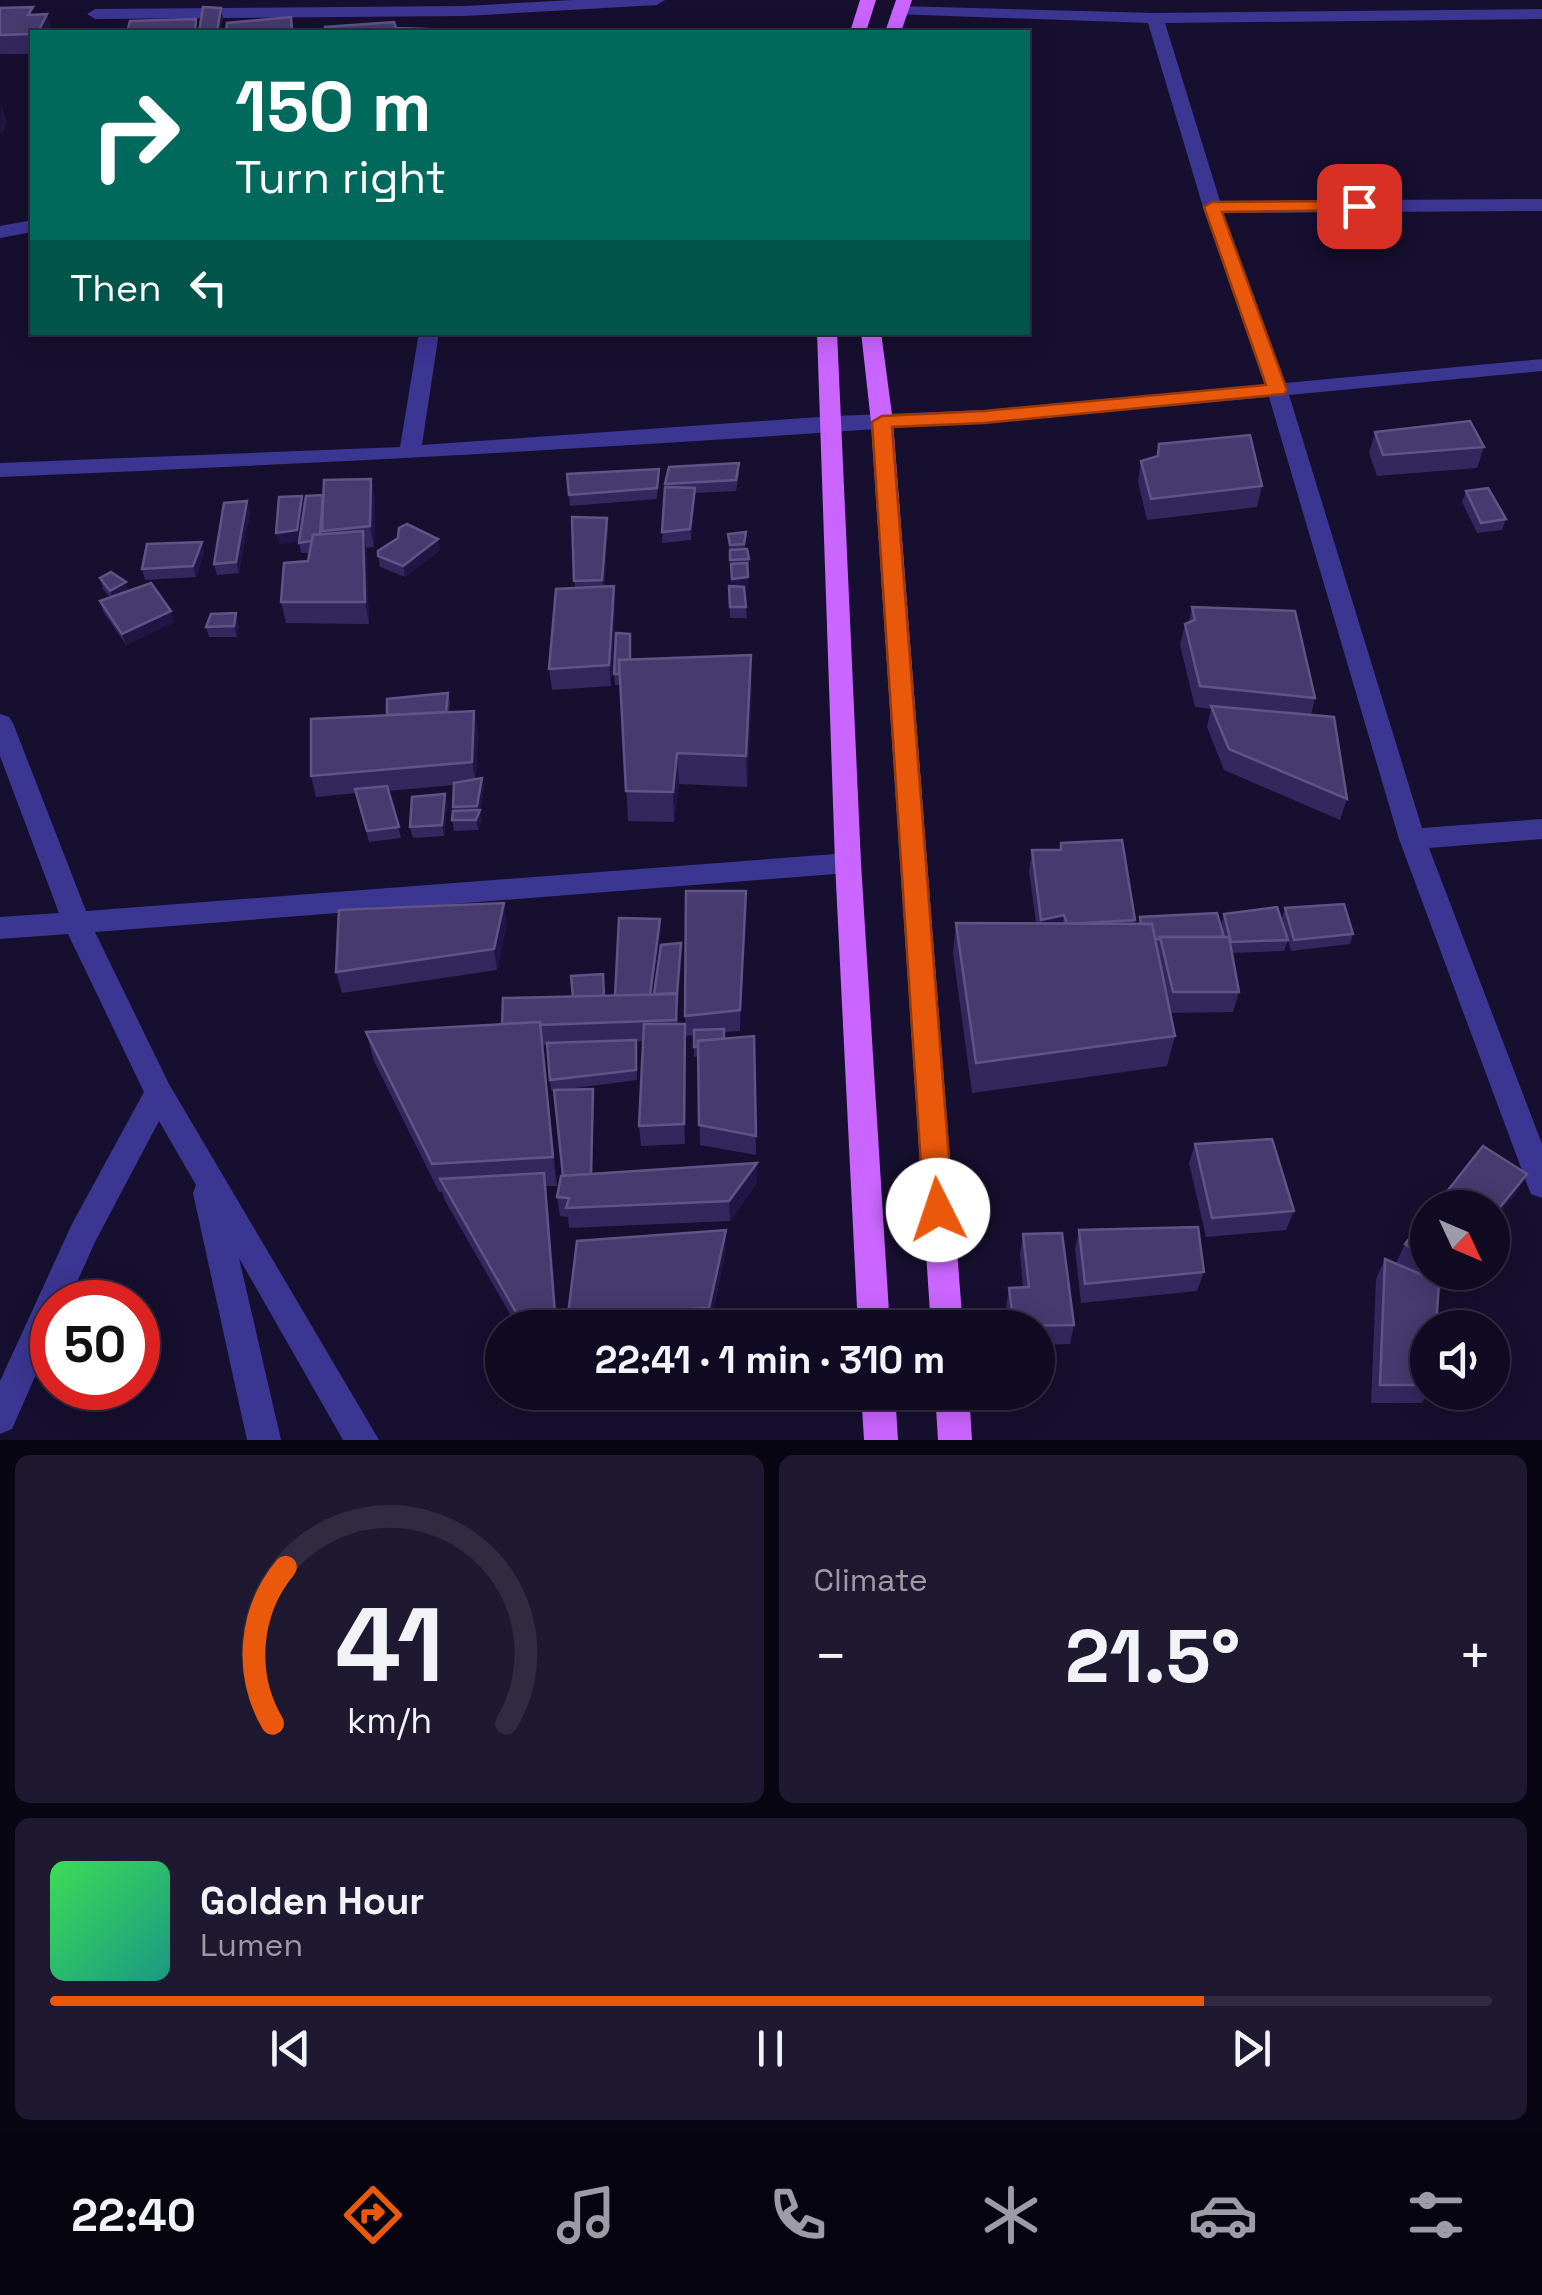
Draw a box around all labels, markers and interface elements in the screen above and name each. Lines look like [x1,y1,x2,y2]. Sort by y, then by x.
text: 150 m [235,62,432,151]
icon: right [70,70,200,200]
text: Turn right [235,149,446,206]
pin [1317,164,1402,249]
icon: arrive [1332,179,1387,234]
icon: left [181,260,236,315]
text: Then [70,264,161,312]
position arrow [886,1158,990,1262]
north arrow [1410,1190,1510,1290]
map controls [1410,1190,1510,1410]
speed limit sign: 50 [30,1280,160,1410]
button: sound [1410,1310,1510,1410]
text: 22:41 · 1 min · 310 m [595,1336,945,1384]
text: Climate [814,1560,928,1600]
text: 41 [335,1579,444,1711]
text: 21.5° [1065,1608,1240,1704]
text: − [814,1621,848,1691]
text: + [1458,1621,1492,1691]
text: km/h [347,1698,432,1743]
text: Golden Hour [200,1877,424,1925]
text: Lumen [200,1925,303,1965]
icon: previous [263,2021,318,2076]
icon: pause [743,2021,798,2076]
icon: next [1224,2021,1279,2076]
icon: directions [338,2180,408,2250]
icon: music [551,2180,621,2250]
icon: phone [763,2180,833,2250]
icon: climate [976,2180,1046,2250]
icon: car [1188,2180,1258,2250]
icon: filters [1401,2180,1471,2250]
text: 22:40 [71,2187,196,2244]

